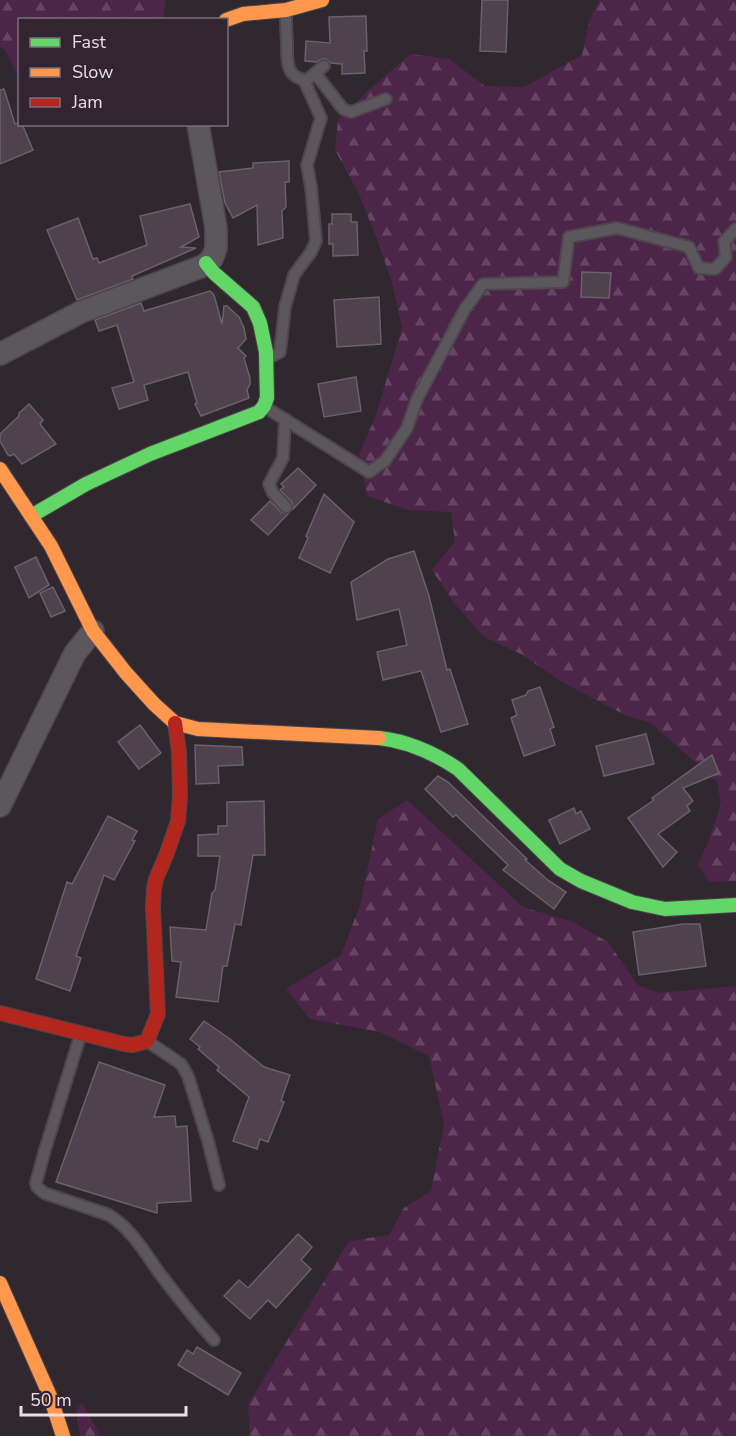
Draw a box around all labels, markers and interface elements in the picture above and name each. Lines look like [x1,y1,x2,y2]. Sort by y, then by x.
legend [18,18,228,126]
text: Fast [72,30,107,54]
text: Slow [72,60,113,84]
text: Jam [71,90,103,114]
scale bar [21,1379,186,1417]
text: 50 m [30,1388,72,1412]

